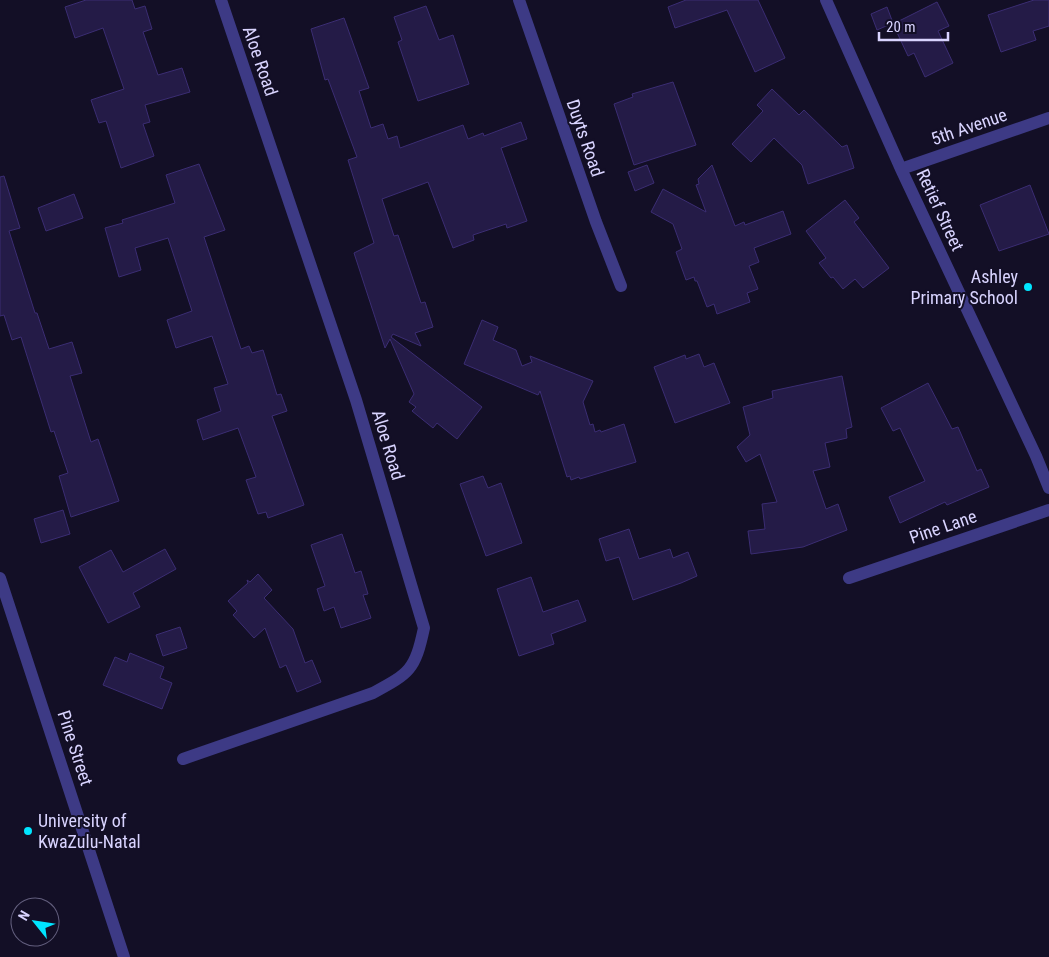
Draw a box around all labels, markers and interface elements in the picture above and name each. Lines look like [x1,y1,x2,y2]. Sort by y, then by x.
scale bar [879,10,948,42]
text: 20 m [886,18,916,36]
street label: Aloe Road [239,23,282,98]
street label: Duyts Road [562,96,608,179]
street label: 5th Avenue [928,104,1010,149]
street label: Retief Street [912,166,969,254]
place label: Ashley Primary School [910,266,1019,308]
marker: Ashley Primary School [1022,281,1034,293]
street label: Aloe Road [368,407,409,482]
street label: Pine Lane [906,505,979,548]
street label: Pine Street [54,708,97,788]
place label: University of KwaZulu-Natal [38,810,141,852]
marker: University of KwaZulu-Natal [22,825,34,837]
north arrow [10,897,60,947]
text: N [15,908,33,923]

